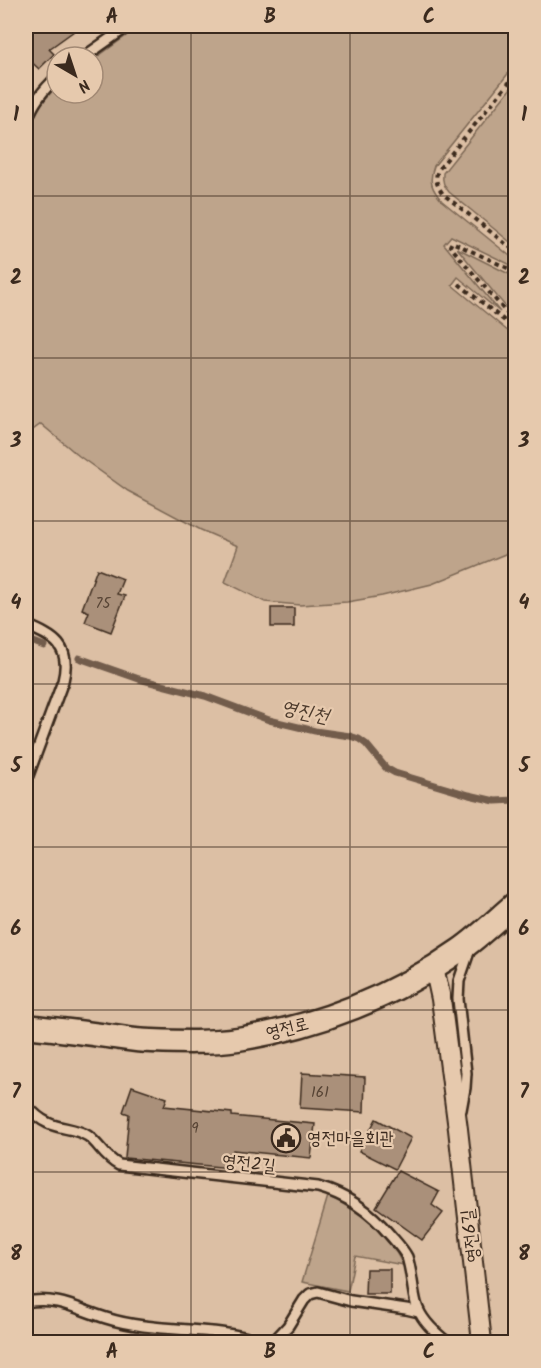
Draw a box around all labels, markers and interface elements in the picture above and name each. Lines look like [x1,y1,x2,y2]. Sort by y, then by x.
text: A [106,2,118,34]
text: B [264,2,276,34]
text: C [423,2,435,34]
north arrow [45,45,105,105]
text: N [72,73,95,98]
text: 1 [13,100,19,132]
text: 1 [521,100,527,132]
text: 2 [10,263,22,295]
text: 2 [518,263,530,295]
text: 3 [10,426,22,458]
text: 3 [518,426,530,458]
text: 4 [11,588,22,620]
text: 4 [519,588,530,620]
house number: 75 [96,592,111,616]
water label: 영진천 [278,692,333,734]
text: 5 [10,751,23,783]
text: 5 [518,751,531,783]
text: 6 [11,914,22,946]
text: 6 [519,914,530,946]
street label: 영전로 [263,1010,312,1049]
text: 7 [11,1077,21,1109]
text: 7 [519,1077,529,1109]
house number: 161 [311,1081,329,1105]
house number: 9 [191,1117,199,1141]
public building icon: 영전마을회관 [270,1122,302,1154]
place label: 영전마을회관 [307,1125,394,1154]
street label: 영전2길 [221,1147,278,1182]
street label: 영전6길 [454,1207,489,1264]
text: 8 [10,1239,22,1271]
text: 8 [518,1239,530,1271]
text: A [106,1337,118,1368]
text: B [264,1337,276,1368]
text: C [423,1337,435,1368]

